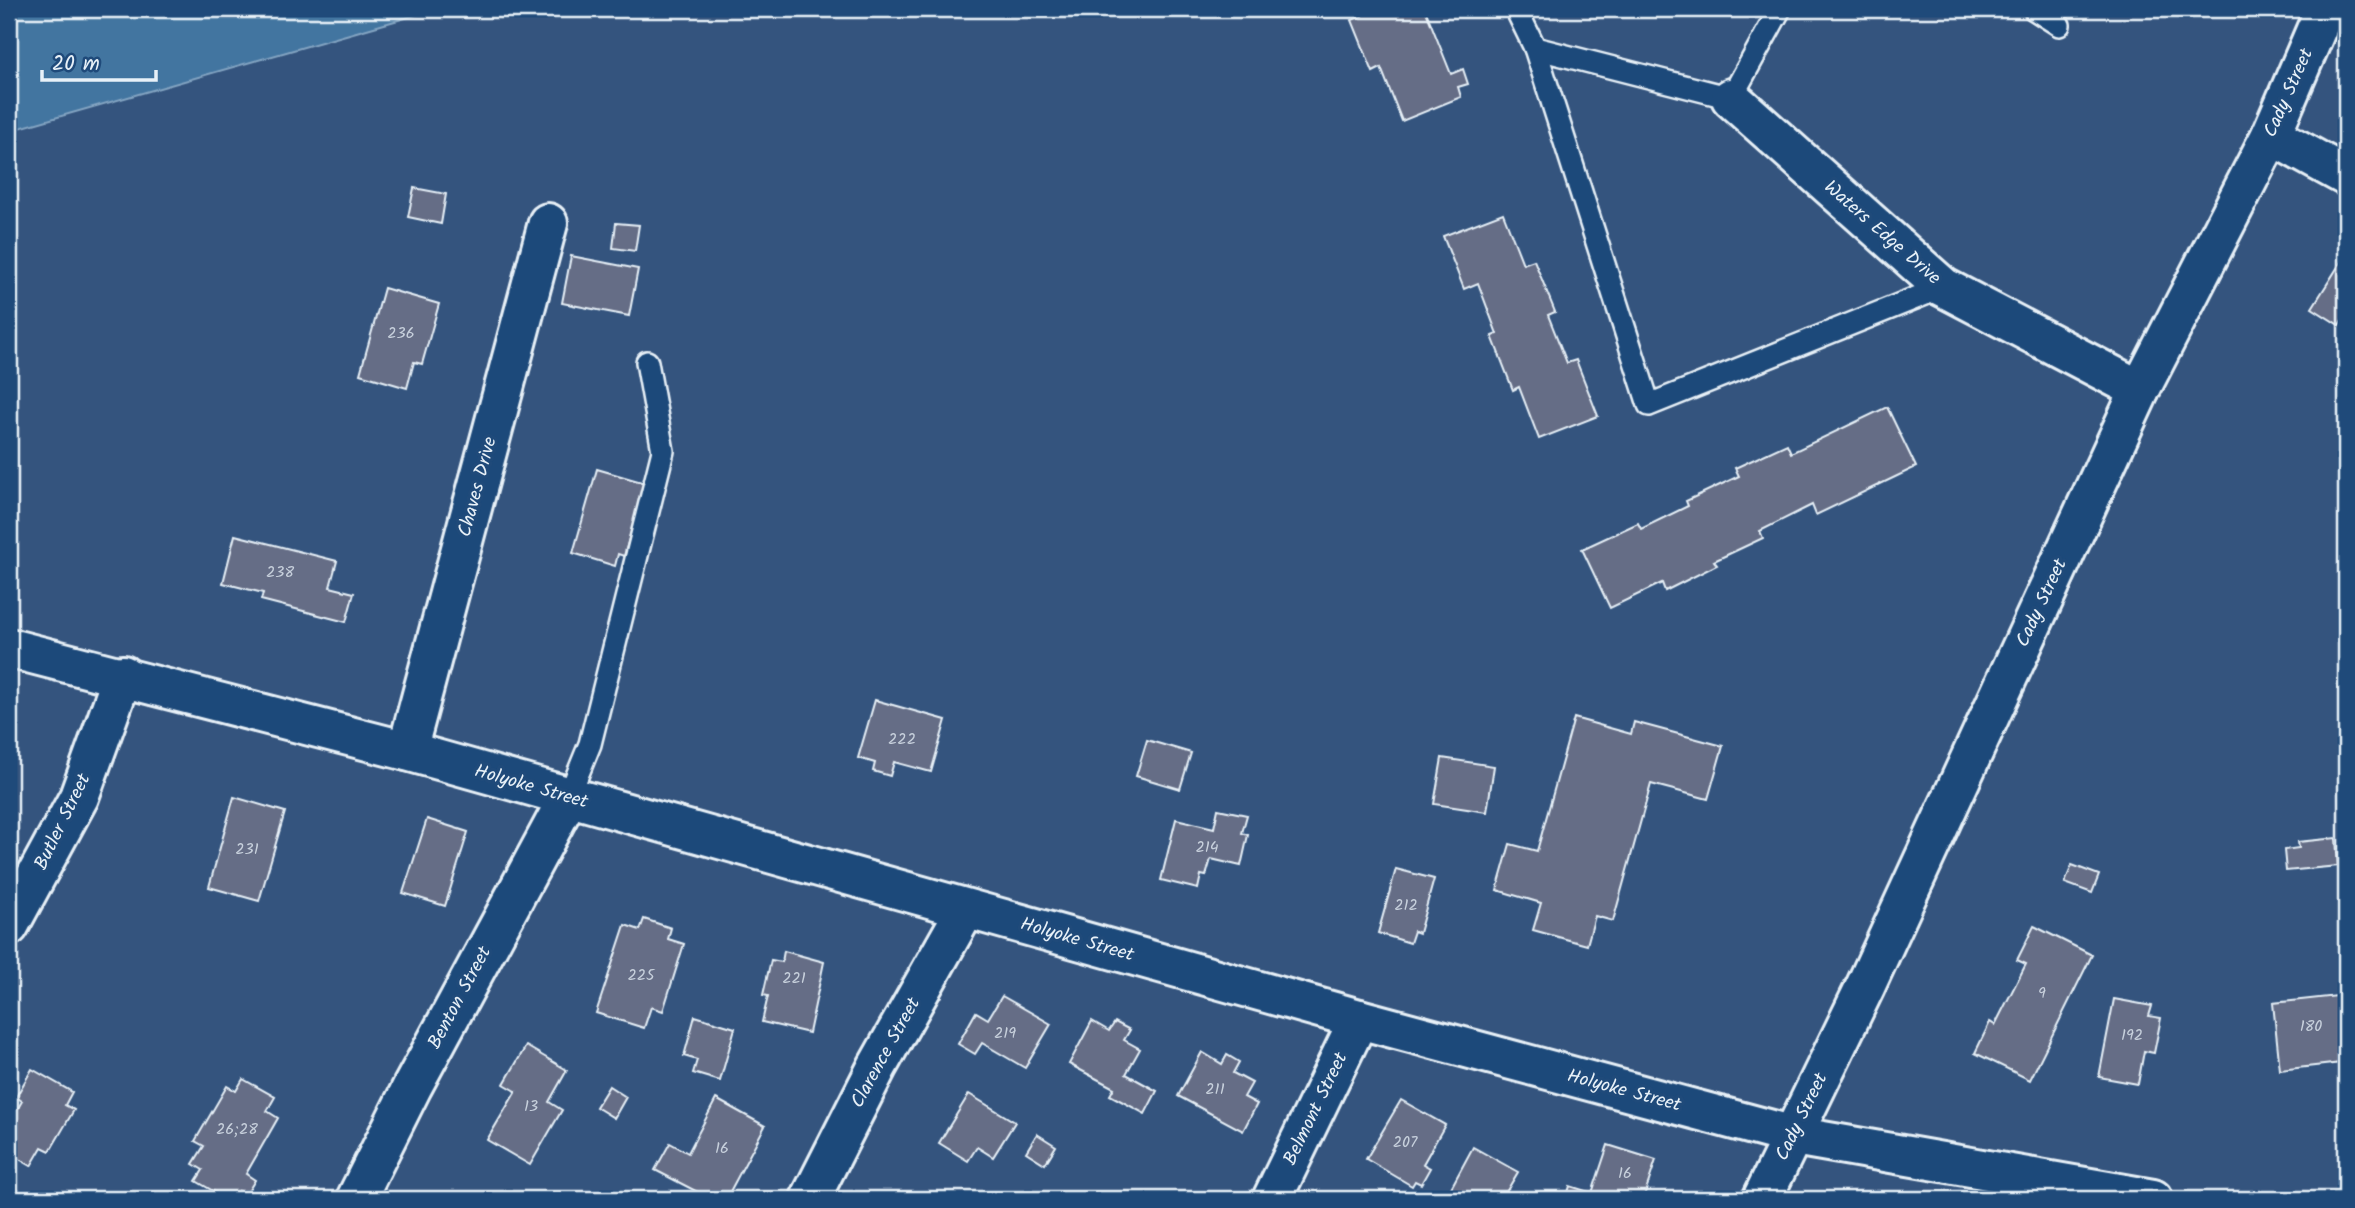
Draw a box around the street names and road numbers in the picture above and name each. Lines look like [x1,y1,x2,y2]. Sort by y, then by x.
street label: Cady Street [2256,43,2322,142]
street label: Waters Edge Drive [1817,173,1948,293]
street label: Chaves Drive [450,433,506,540]
street label: Cady Street [2008,553,2076,652]
street label: Holyoke Street [471,756,592,818]
street label: Butler Street [27,768,100,875]
street label: Holyoke Street [1017,909,1138,971]
street label: Benton Street [420,941,500,1055]
street label: Clarence Street [843,992,929,1114]
street label: Belmont Street [1276,1047,1357,1171]
street label: Holyoke Street [1564,1061,1685,1121]
street label: Cady Street [1768,1067,1836,1166]

